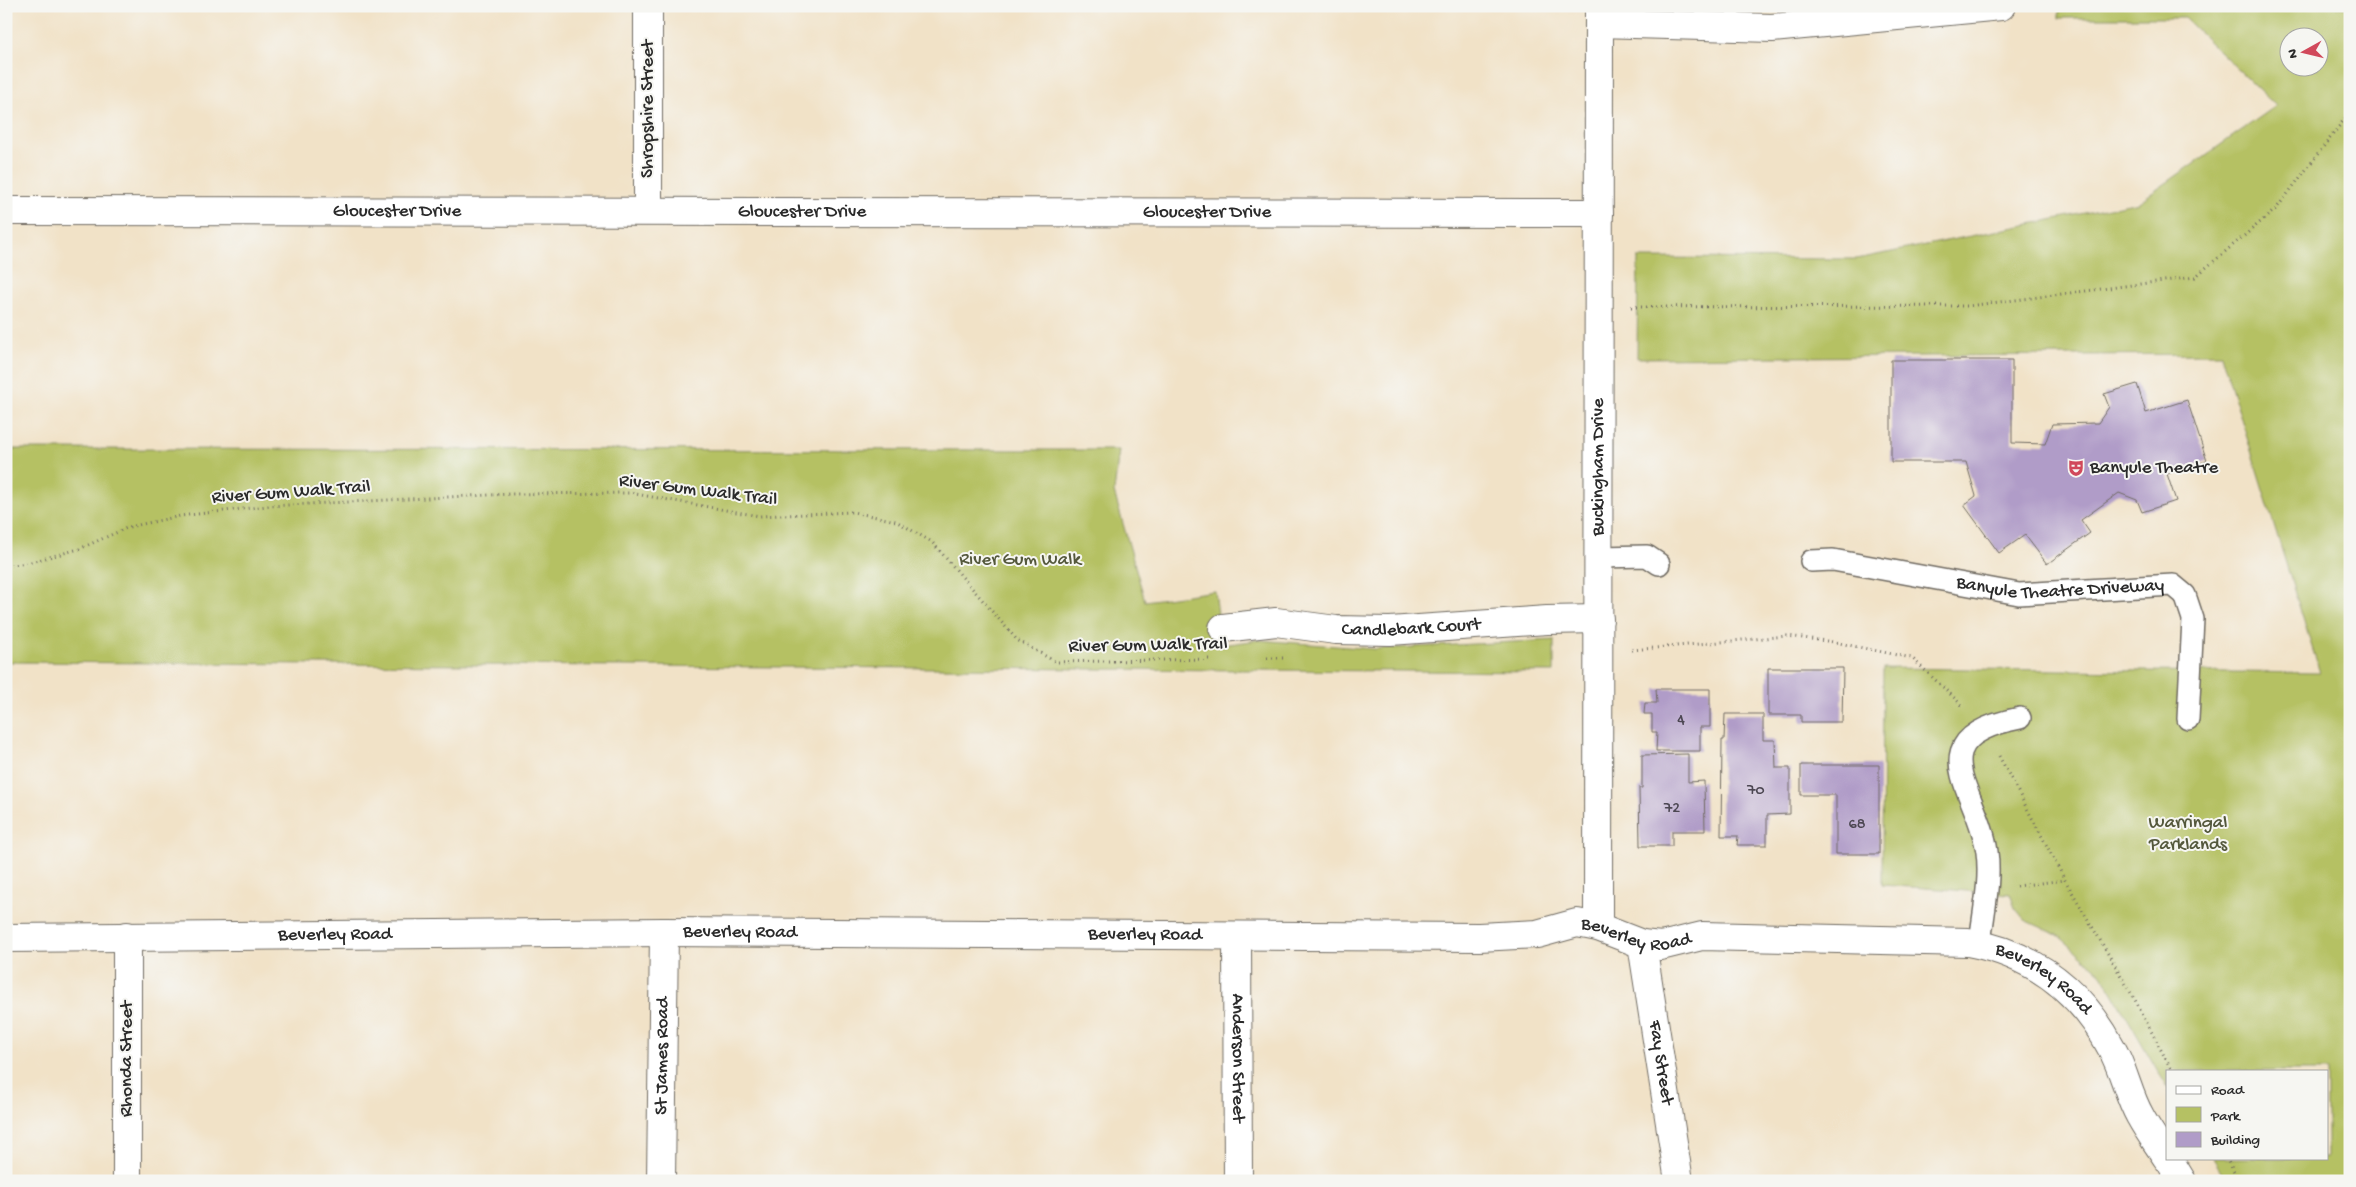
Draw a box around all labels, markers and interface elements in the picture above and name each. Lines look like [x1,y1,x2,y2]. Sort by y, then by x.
north arrow [2278,28,2328,78]
street label: Shropshire Street [637,38,660,178]
text: N [2285,48,2303,59]
street label: Gloucester Drive [333,200,461,223]
street label: Gloucester Drive [738,200,866,224]
street label: Gloucester Drive [1143,201,1271,224]
street label: Buckingham Drive [1587,398,1610,537]
place label: Banyule Theatre [2089,457,2218,480]
theatre icon: Banyule Theatre [2066,458,2086,478]
street label: River Gum Walk Trail [618,470,778,512]
street label: River Gum Walk Trail [211,476,371,510]
park label: River Gum Walk [959,549,1082,572]
street label: Banyule Theatre Driveway [1953,571,2165,606]
street label: Candlebark Court [1341,613,1483,643]
street label: River Gum Walk Trail [1068,633,1228,659]
house number: 4 [1677,712,1685,731]
house number: 70 [1746,782,1765,801]
house number: 72 [1663,800,1680,819]
park label: Warringal Parklands [2148,812,2228,857]
house number: 68 [1849,816,1866,835]
street label: Beverley Road [1578,912,1695,957]
street label: Beverley Road [682,921,799,944]
street label: Beverley Road [277,923,394,947]
street label: Beverley Road [1087,923,1204,947]
street label: Beverley Road [1991,938,2098,1021]
street label: Anderson Street [1226,993,1249,1125]
street label: St James Road [650,995,675,1115]
street label: Rhonda Street [116,999,139,1117]
street label: Fay Street [1642,1018,1679,1108]
legend [2166,1070,2328,1160]
text: Road [2211,1082,2245,1100]
text: Park [2210,1108,2241,1126]
text: Building [2210,1132,2260,1150]

